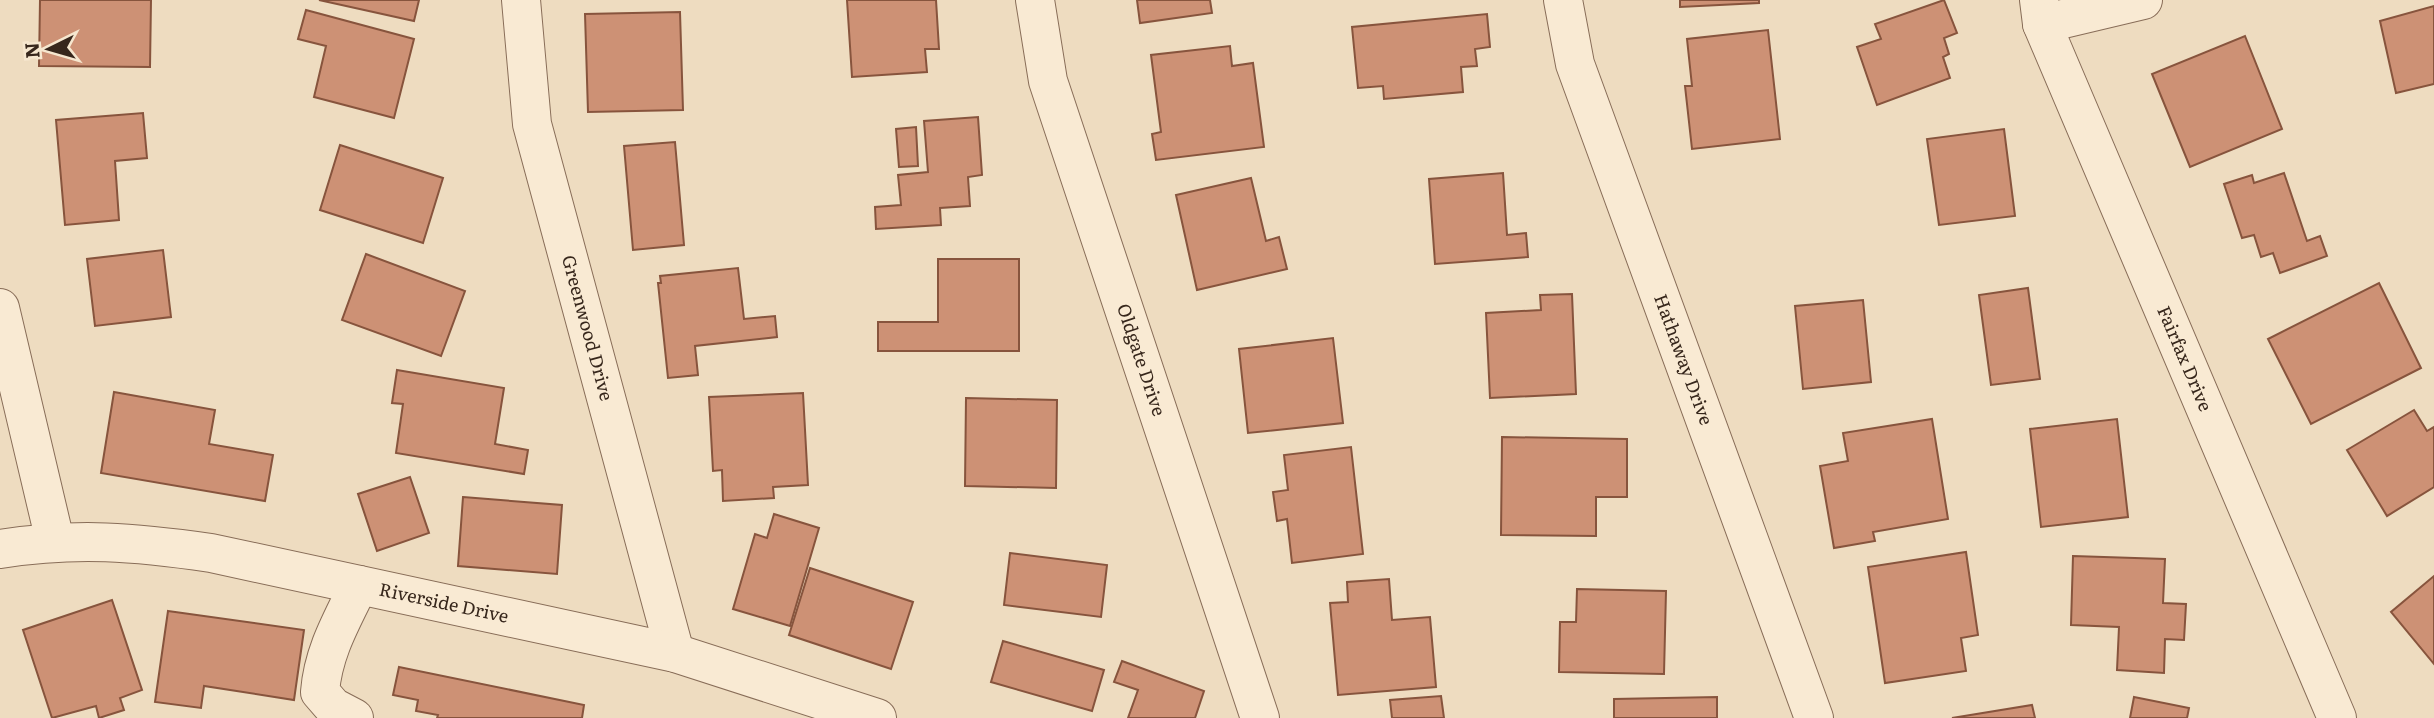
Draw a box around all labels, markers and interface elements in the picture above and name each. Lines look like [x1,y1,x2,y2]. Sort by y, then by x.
north arrow [14,14,84,84]
text: N [16,41,46,60]
street label: Greenwood Drive [556,252,621,404]
street label: Hathaway Drive [1648,290,1721,429]
street label: Oldgate Drive [1111,300,1174,419]
street label: Fairfax Drive [2151,301,2220,415]
street label: Riverside Drive [377,575,511,629]

